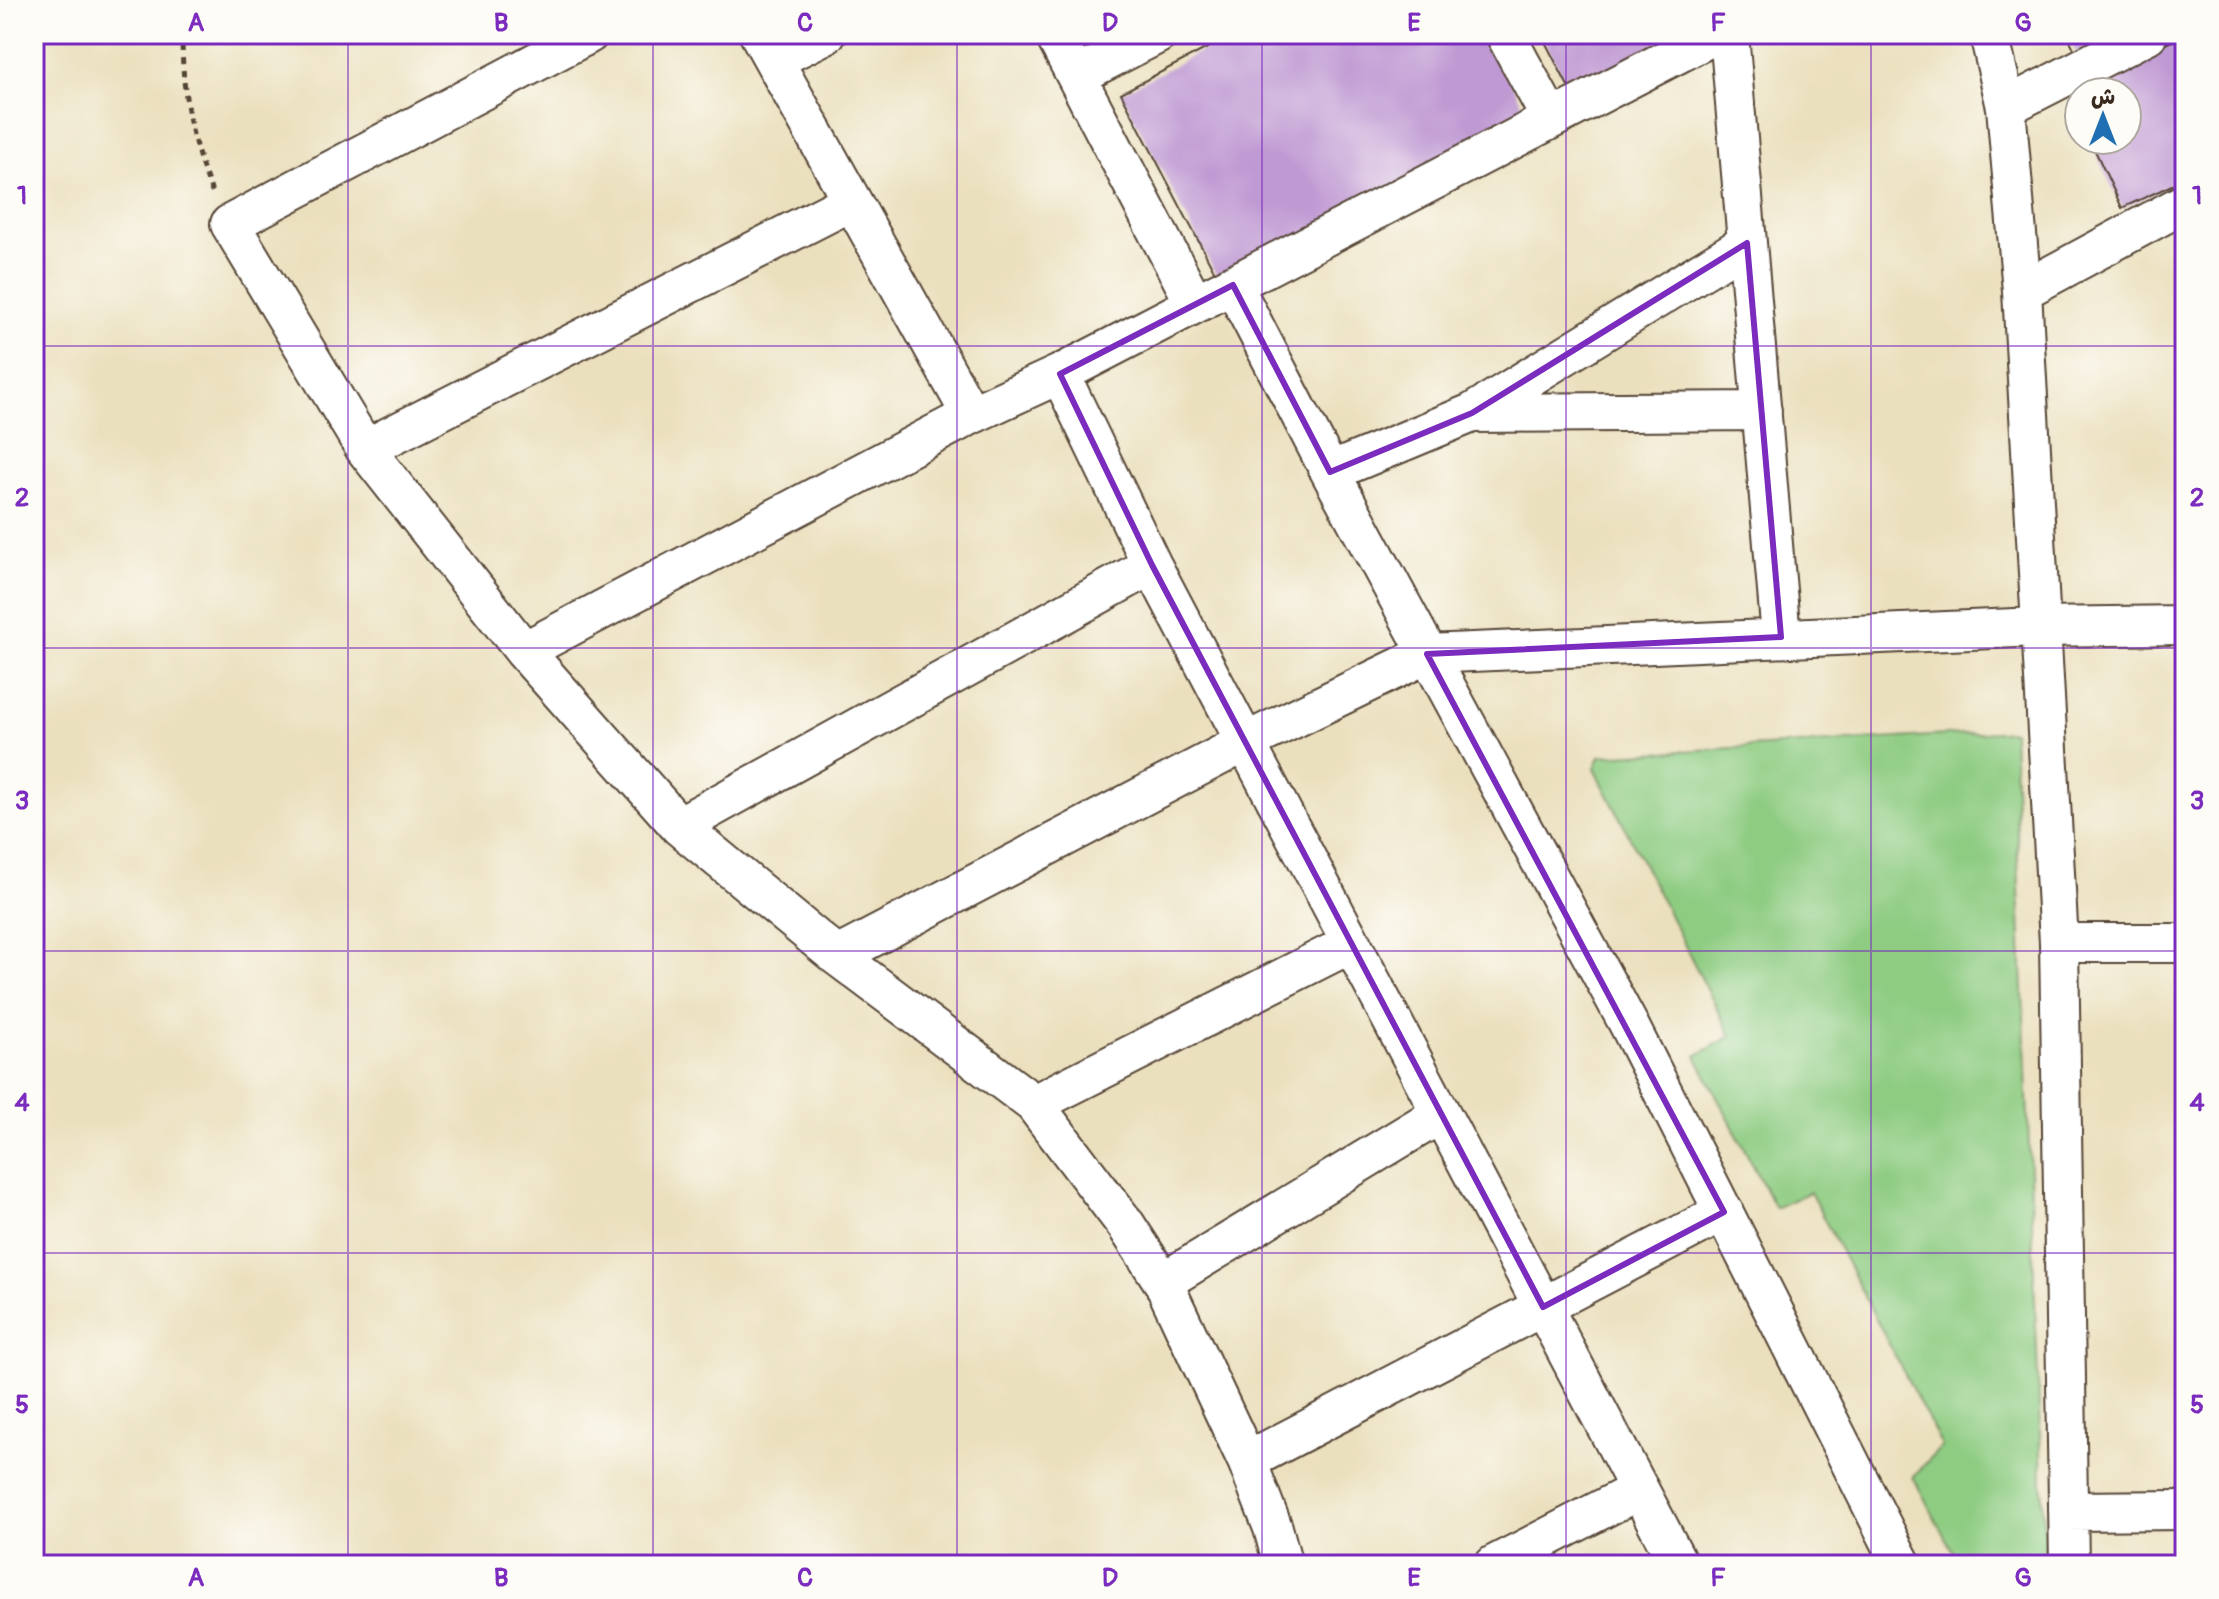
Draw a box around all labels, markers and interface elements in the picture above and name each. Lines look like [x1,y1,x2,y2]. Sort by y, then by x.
text: A [188,7,205,39]
text: B [494,7,508,39]
text: C [797,7,813,39]
text: D [1102,7,1118,39]
text: E [1407,7,1421,39]
text: F [1710,7,1726,39]
text: G [2014,7,2032,39]
north arrow [2063,76,2143,156]
text: ش [2091,83,2115,111]
text: 1 [17,180,27,212]
text: 1 [2192,180,2202,212]
text: 2 [15,482,29,514]
text: 2 [2190,482,2204,514]
text: 3 [15,785,29,817]
text: 3 [2190,785,2204,817]
text: 4 [14,1087,30,1119]
text: 4 [2189,1087,2205,1119]
text: 5 [15,1389,29,1421]
text: 5 [2190,1389,2204,1421]
text: A [188,1562,205,1594]
text: B [494,1562,508,1594]
text: C [797,1562,813,1594]
text: D [1102,1562,1118,1594]
text: E [1407,1562,1421,1594]
text: F [1710,1562,1726,1594]
text: G [2014,1562,2032,1594]

